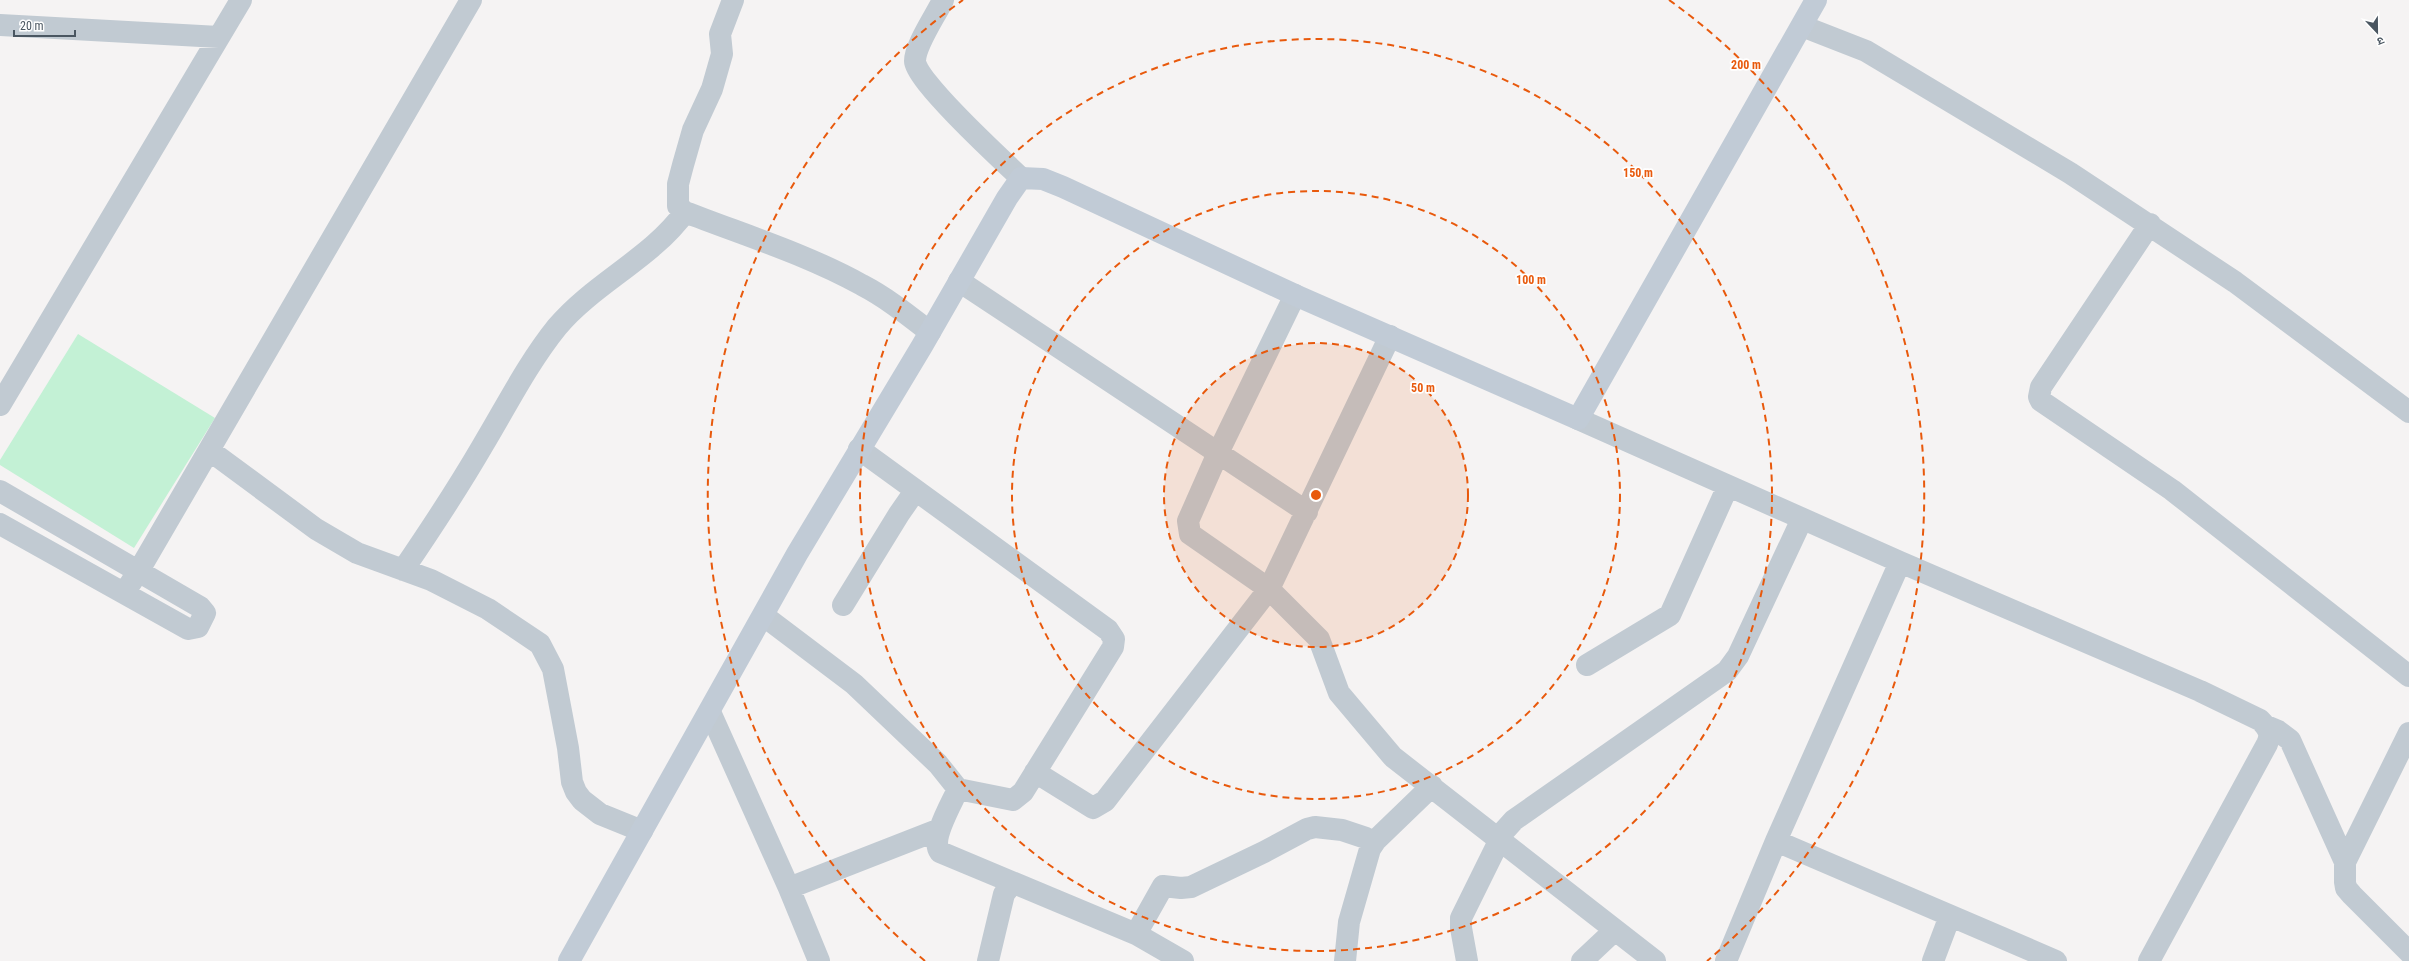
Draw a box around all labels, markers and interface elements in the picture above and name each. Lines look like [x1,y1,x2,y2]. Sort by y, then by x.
scale bar [14,12,75,38]
north arrow [2357,12,2397,52]
text: 20 m [20,19,44,33]
text: उ [2375,34,2386,48]
text: 200 m [1731,58,1761,72]
text: 150 m [1623,166,1653,180]
text: 100 m [1516,273,1546,287]
text: 50 m [1411,381,1435,395]
centre of rings [1309,488,1323,502]

